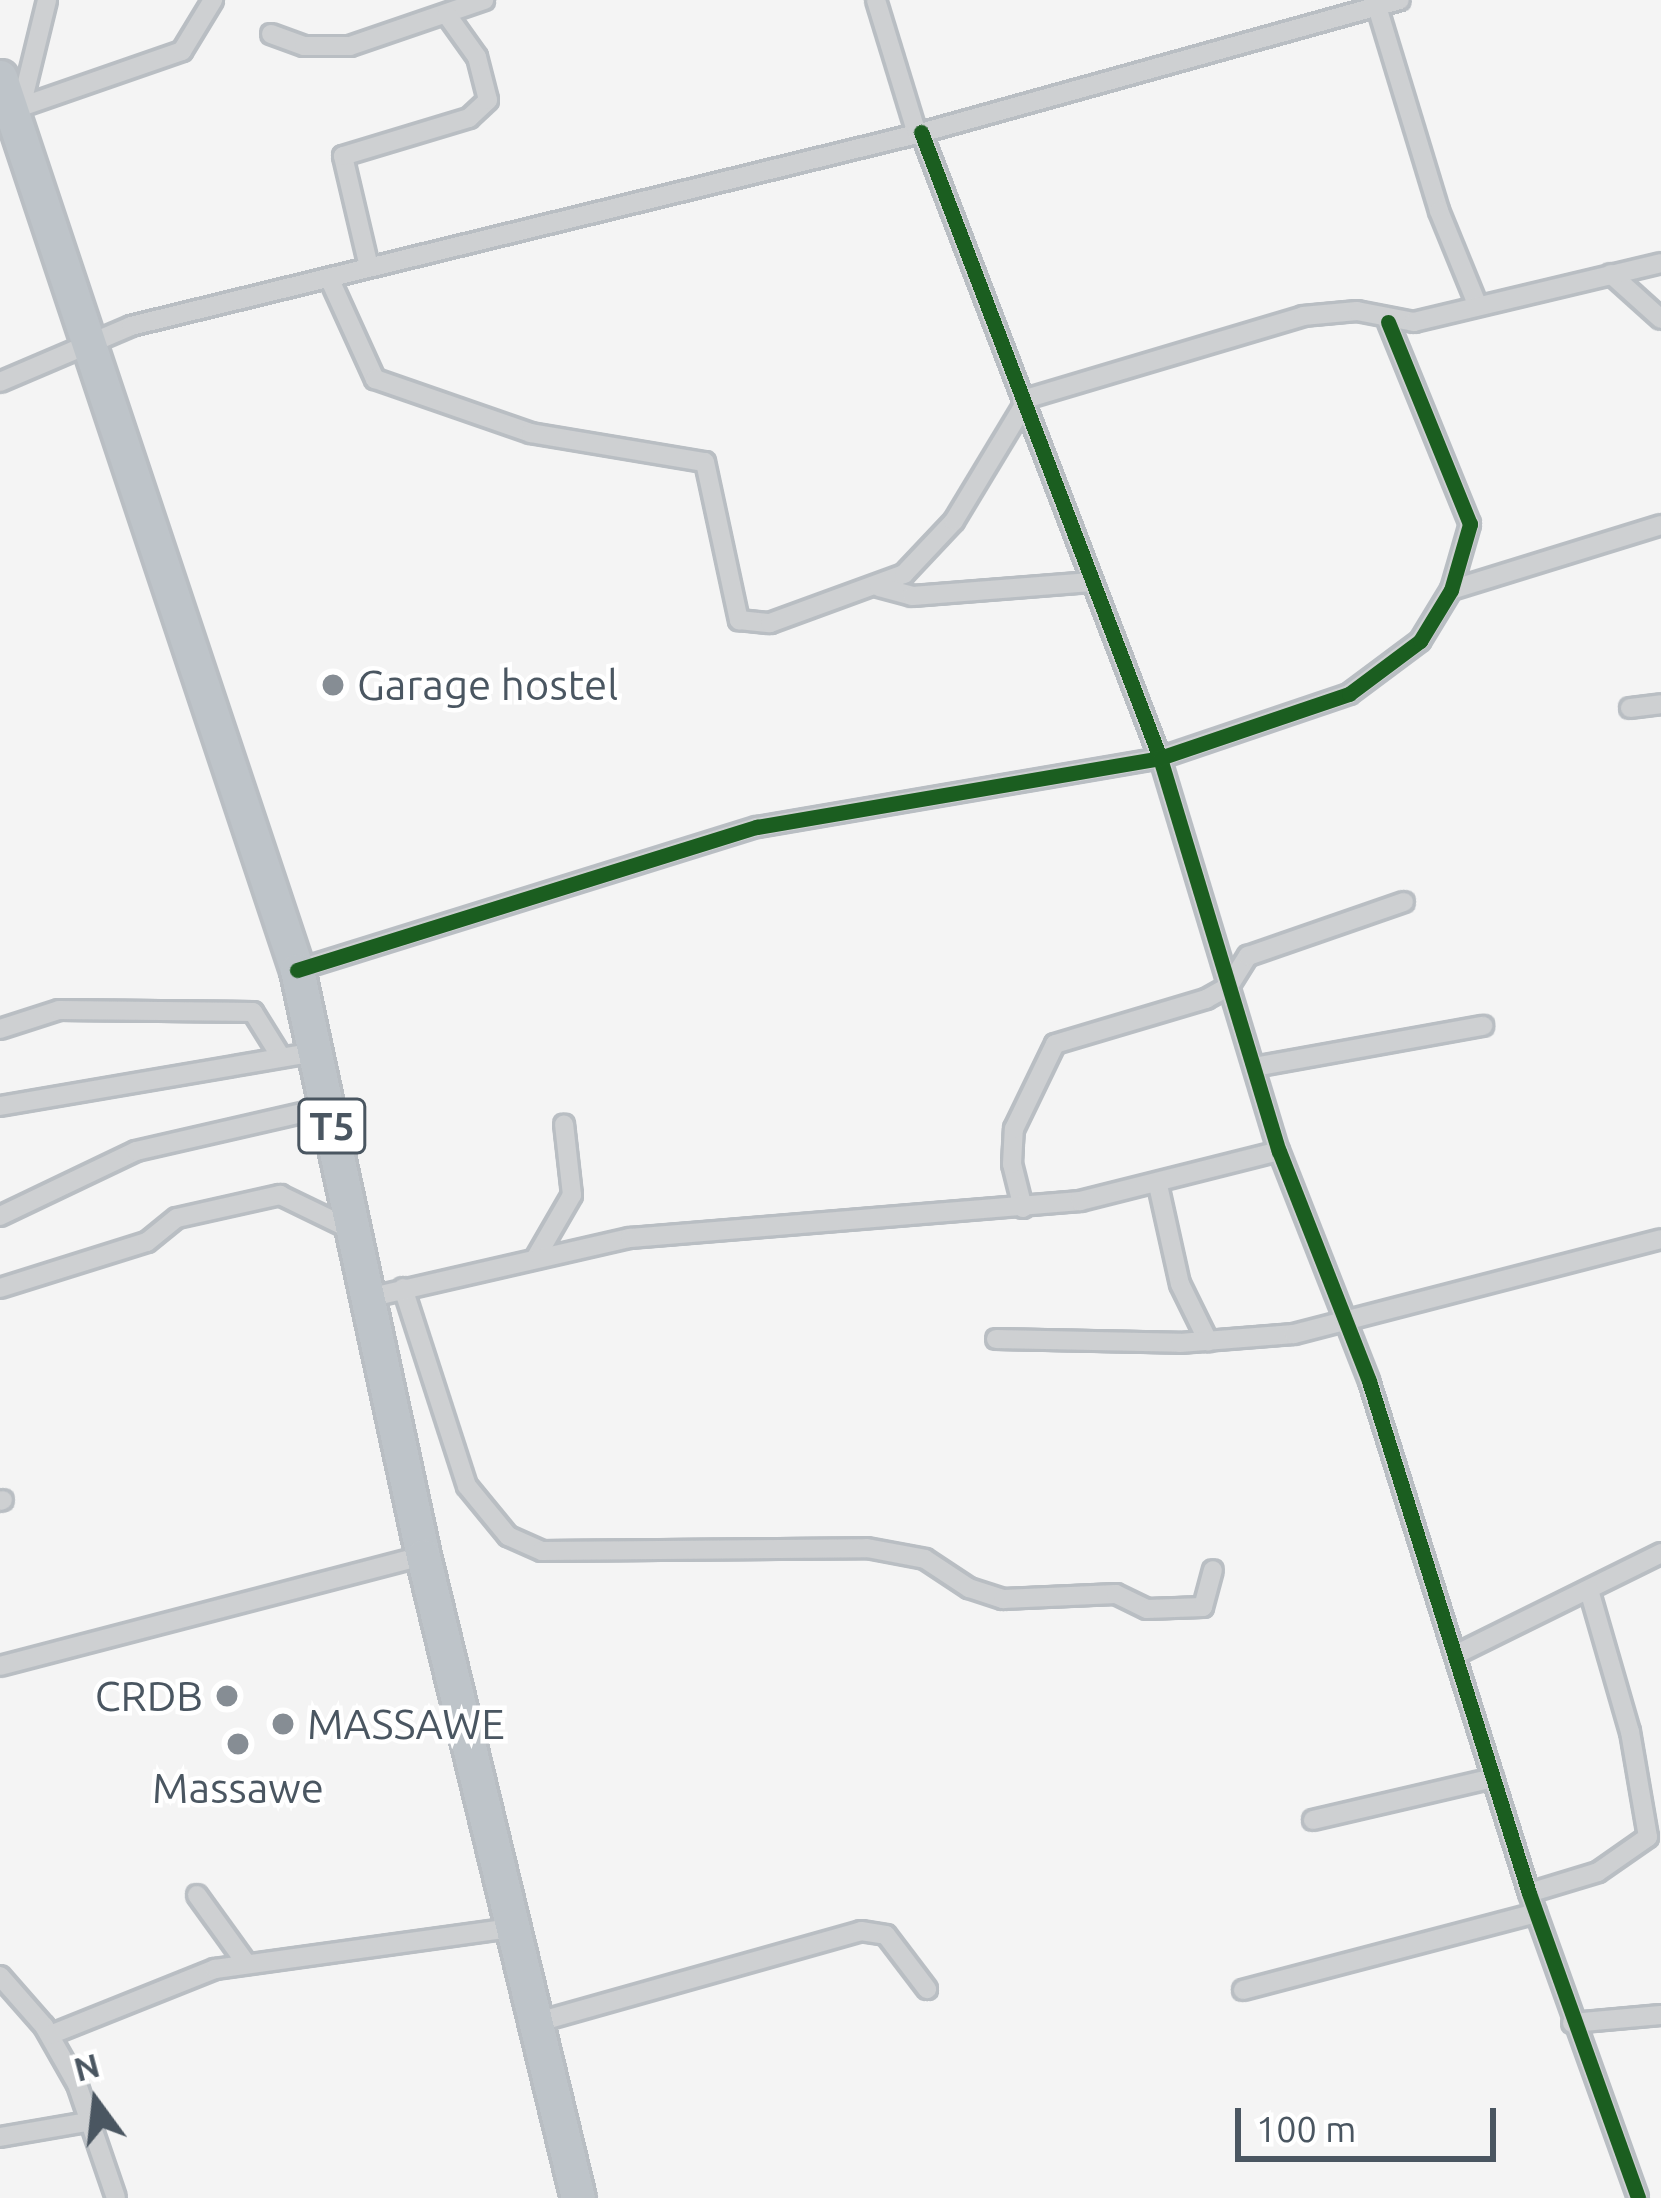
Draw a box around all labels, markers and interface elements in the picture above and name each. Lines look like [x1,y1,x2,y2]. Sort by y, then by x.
place label: Garage hostel [357,660,618,710]
marker: Garage hostel [320,672,346,698]
road number: T5 [296,1093,368,1159]
place label: CRDB [95,1671,203,1721]
marker: CRDB [214,1683,240,1709]
place label: MASSAWE [307,1699,505,1749]
marker: MASSAWE [270,1711,296,1737]
marker: Massawe [225,1731,251,1757]
place label: Massawe [152,1763,324,1813]
north arrow [36,2042,156,2162]
text: N [70,2046,103,2088]
scale bar [1241,2084,1502,2158]
text: 100 m [1256,2108,1356,2149]

